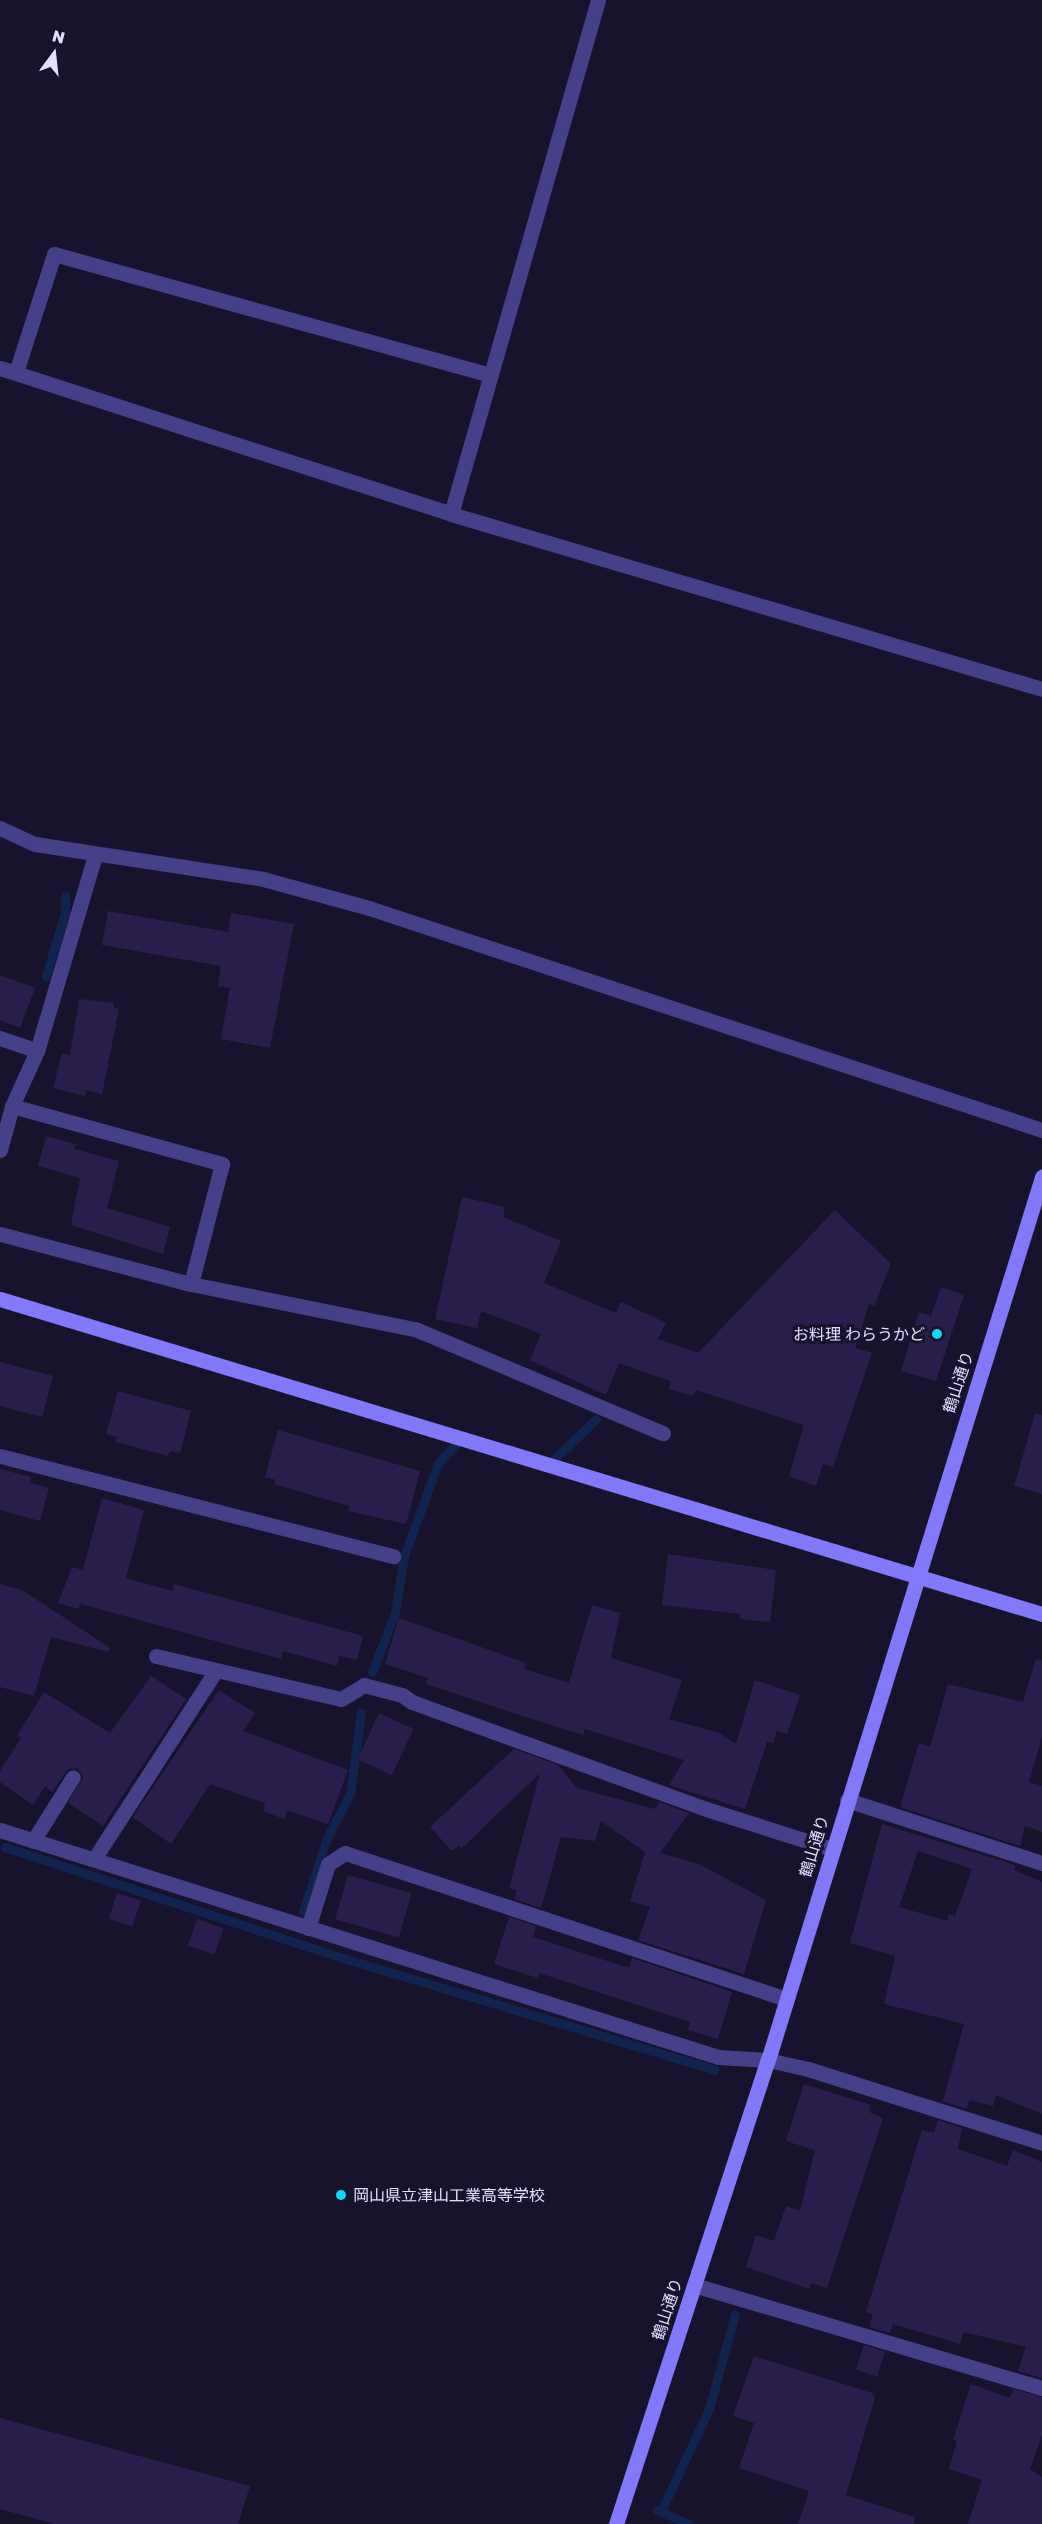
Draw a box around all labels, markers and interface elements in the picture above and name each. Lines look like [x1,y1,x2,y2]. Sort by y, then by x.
north arrow [24,24,84,84]
text: N [50,25,67,48]
place label: お料理 わらうかど [793,1324,925,1344]
marker: お料理 わらうかど [930,1327,944,1341]
street label: 鶴山通り [939,1349,977,1415]
street label: 鶴山通り [795,1813,833,1879]
place label: 岡山県立津山工業高等学校 [353,2185,545,2205]
marker: 岡山県立津山工業高等学校 [334,2188,348,2202]
street label: 鶴山通り [648,2276,686,2342]

